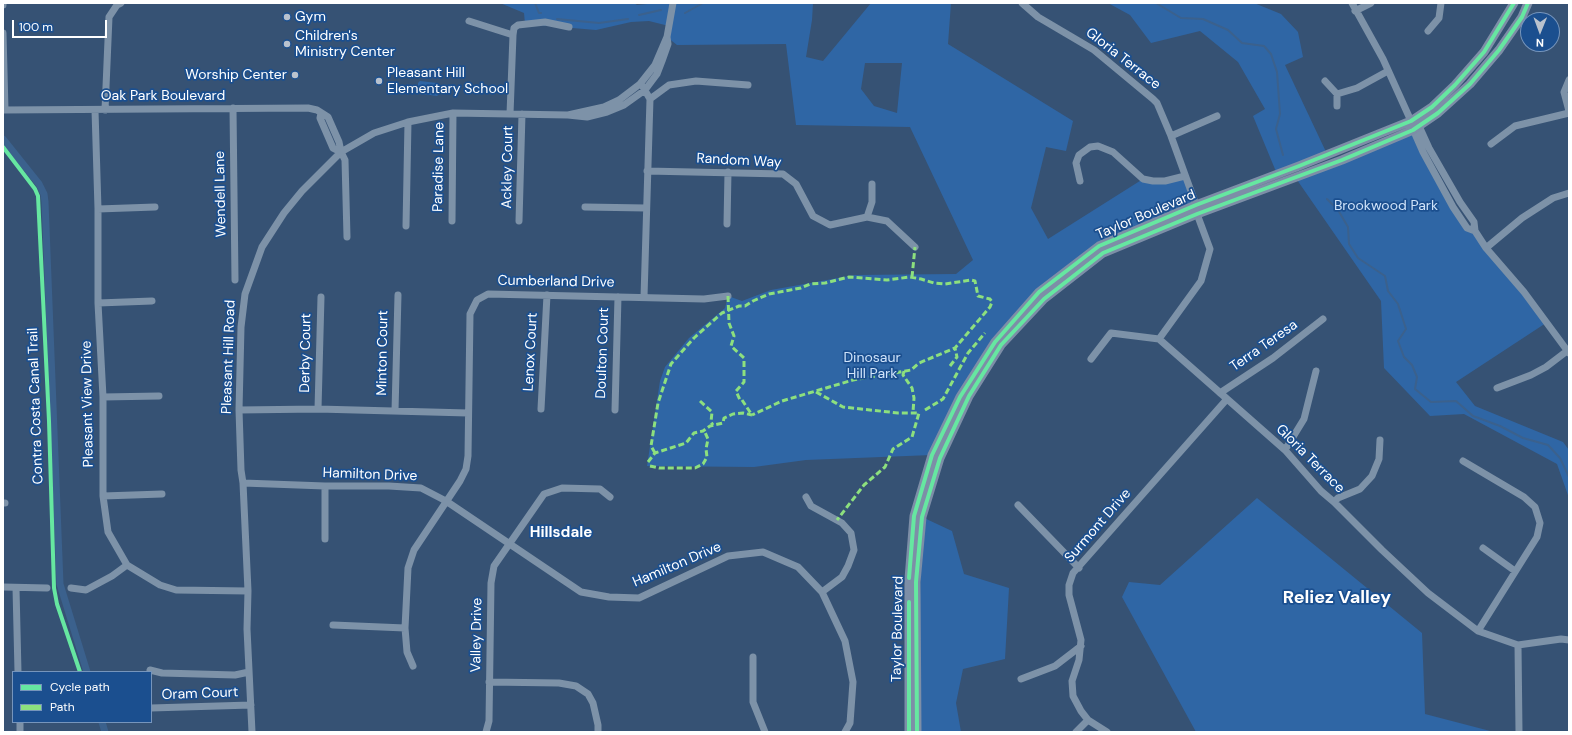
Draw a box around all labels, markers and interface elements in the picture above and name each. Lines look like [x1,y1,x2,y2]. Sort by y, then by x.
place label: Gym [295,9,326,25]
scale bar [14,12,109,38]
marker: Gym [282,12,292,22]
north arrow [1520,12,1560,52]
text: 100 m [19,19,53,35]
street label: Gloria Terrace [1082,25,1164,93]
place label: Children's Ministry Center [295,28,395,60]
text: N [1536,36,1544,50]
marker: Children's Ministry Center [282,39,292,49]
place label: Pleasant Hill Elementary School [387,65,508,98]
place label: Worship Center [185,67,287,83]
marker: Worship Center [290,70,300,80]
marker: Pleasant Hill Elementary School [374,76,384,86]
street label: Oak Park Boulevard [101,88,225,104]
street label: Paradise Lane [430,122,448,212]
street label: Ackley Court [499,125,517,209]
street label: Random Way [696,150,782,172]
street label: Wendell Lane [212,151,230,237]
street label: Taylor Boulevard [1094,187,1198,243]
park label: Brookwood Park [1334,198,1438,214]
street label: Cumberland Drive [497,273,615,291]
street label: Pleasant Hill Road [219,300,239,414]
street label: Doulton Court [593,307,613,399]
street label: Minton Court [374,310,392,396]
street label: Lenox Court [521,312,541,392]
street label: Derby Court [297,313,315,393]
street label: Terra Teresa [1227,317,1301,375]
street label: Contra Costa Canal Trail [25,327,47,485]
street label: Pleasant View Drive [78,341,98,467]
park label: Dinosaur Hill Park [843,350,901,382]
street label: Gloria Terrace [1272,421,1348,497]
street label: Hamilton Drive [322,465,418,485]
street label: Surmont Drive [1061,486,1135,566]
district label: Hillsdale [530,524,592,542]
street label: Hamilton Drive [630,539,724,591]
street label: Taylor Boulevard [889,576,907,682]
district label: Reliez Valley [1283,587,1391,609]
street label: Valley Drive [468,597,486,673]
legend [12,671,152,723]
text: Cycle path [50,679,110,695]
street label: Oram Court [161,684,239,704]
text: Path [50,699,75,715]

